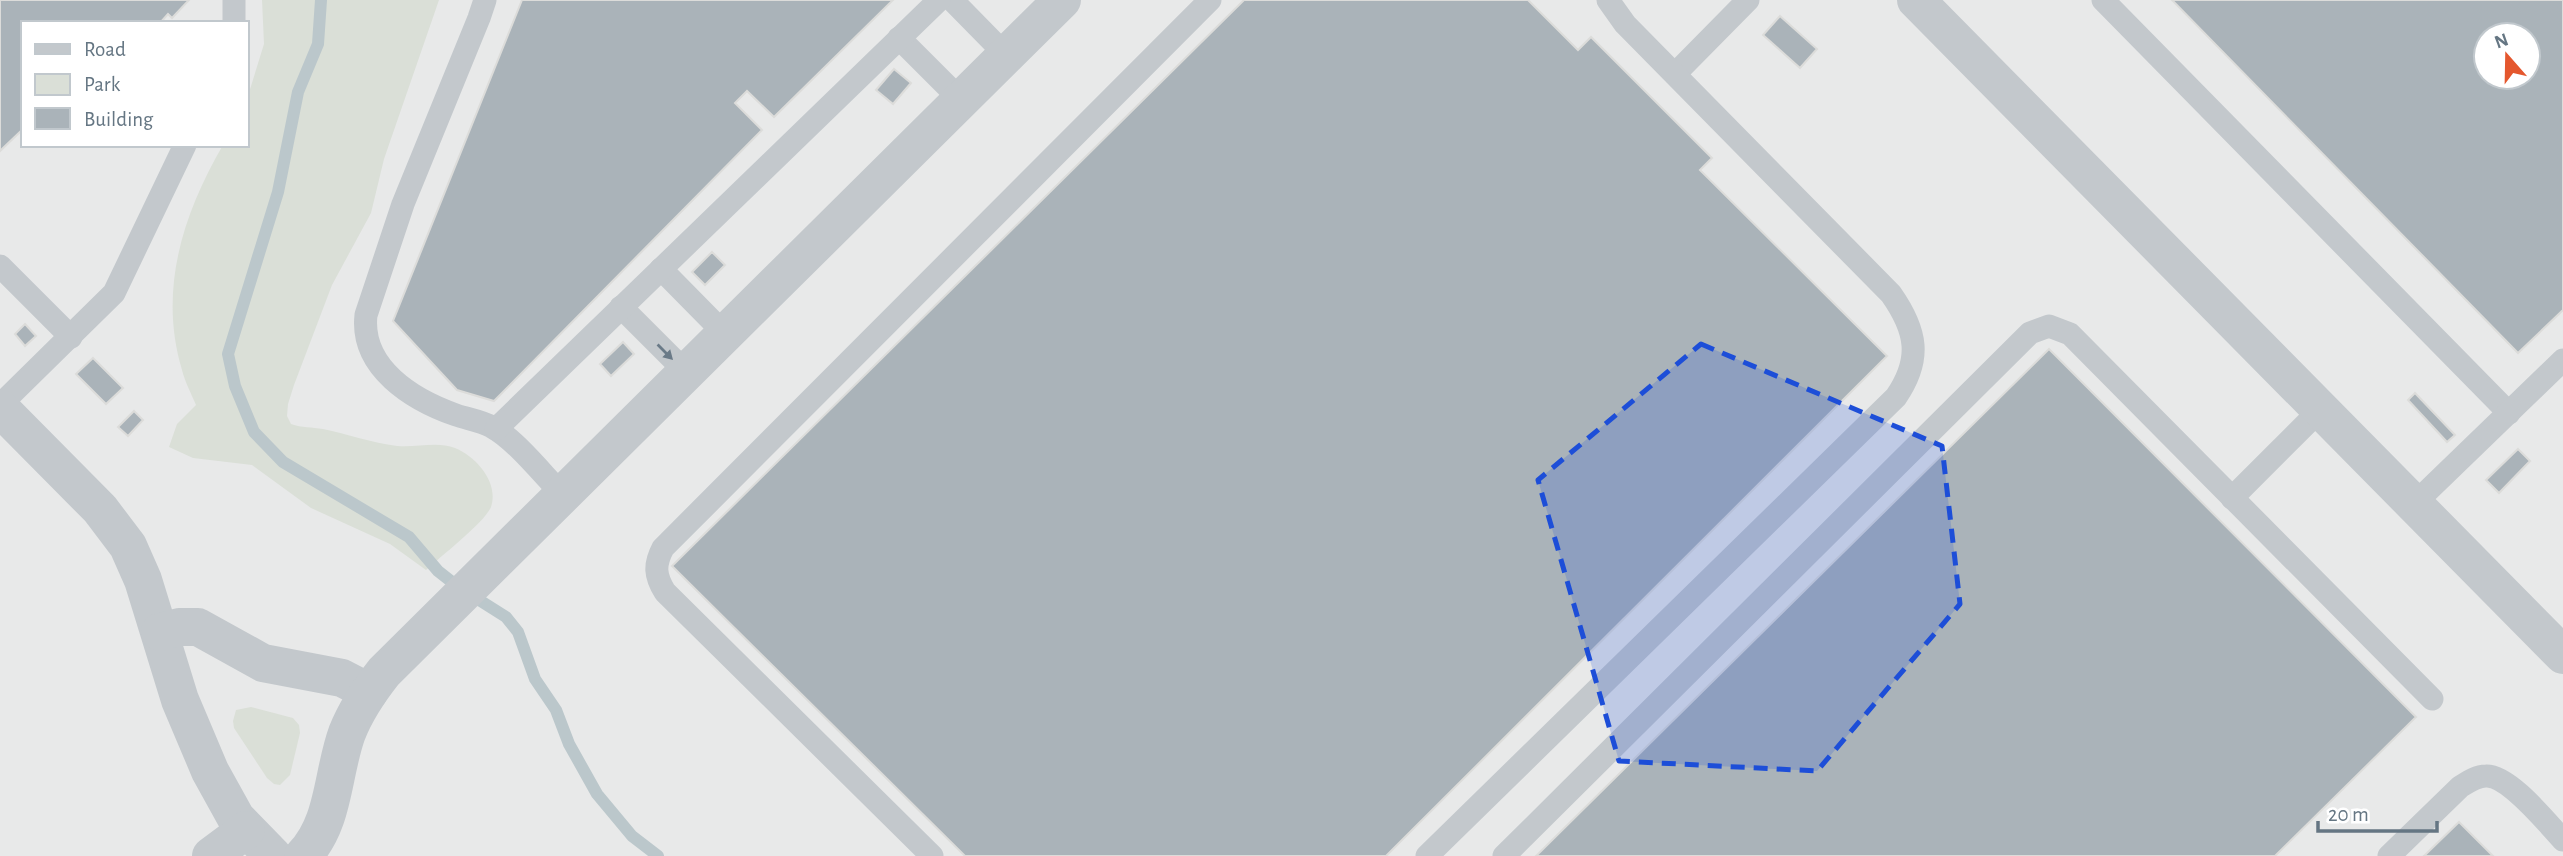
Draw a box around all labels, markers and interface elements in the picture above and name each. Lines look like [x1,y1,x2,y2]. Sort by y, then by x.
legend [21,21,248,147]
north arrow [2472,21,2542,91]
text: N [2492,30,2511,53]
text: Road [84,39,126,60]
text: Park [84,74,121,95]
text: Building [84,109,154,130]
one-way arrow [656,343,673,359]
scale bar [2318,790,2437,834]
text: 20 m [2328,804,2369,825]

